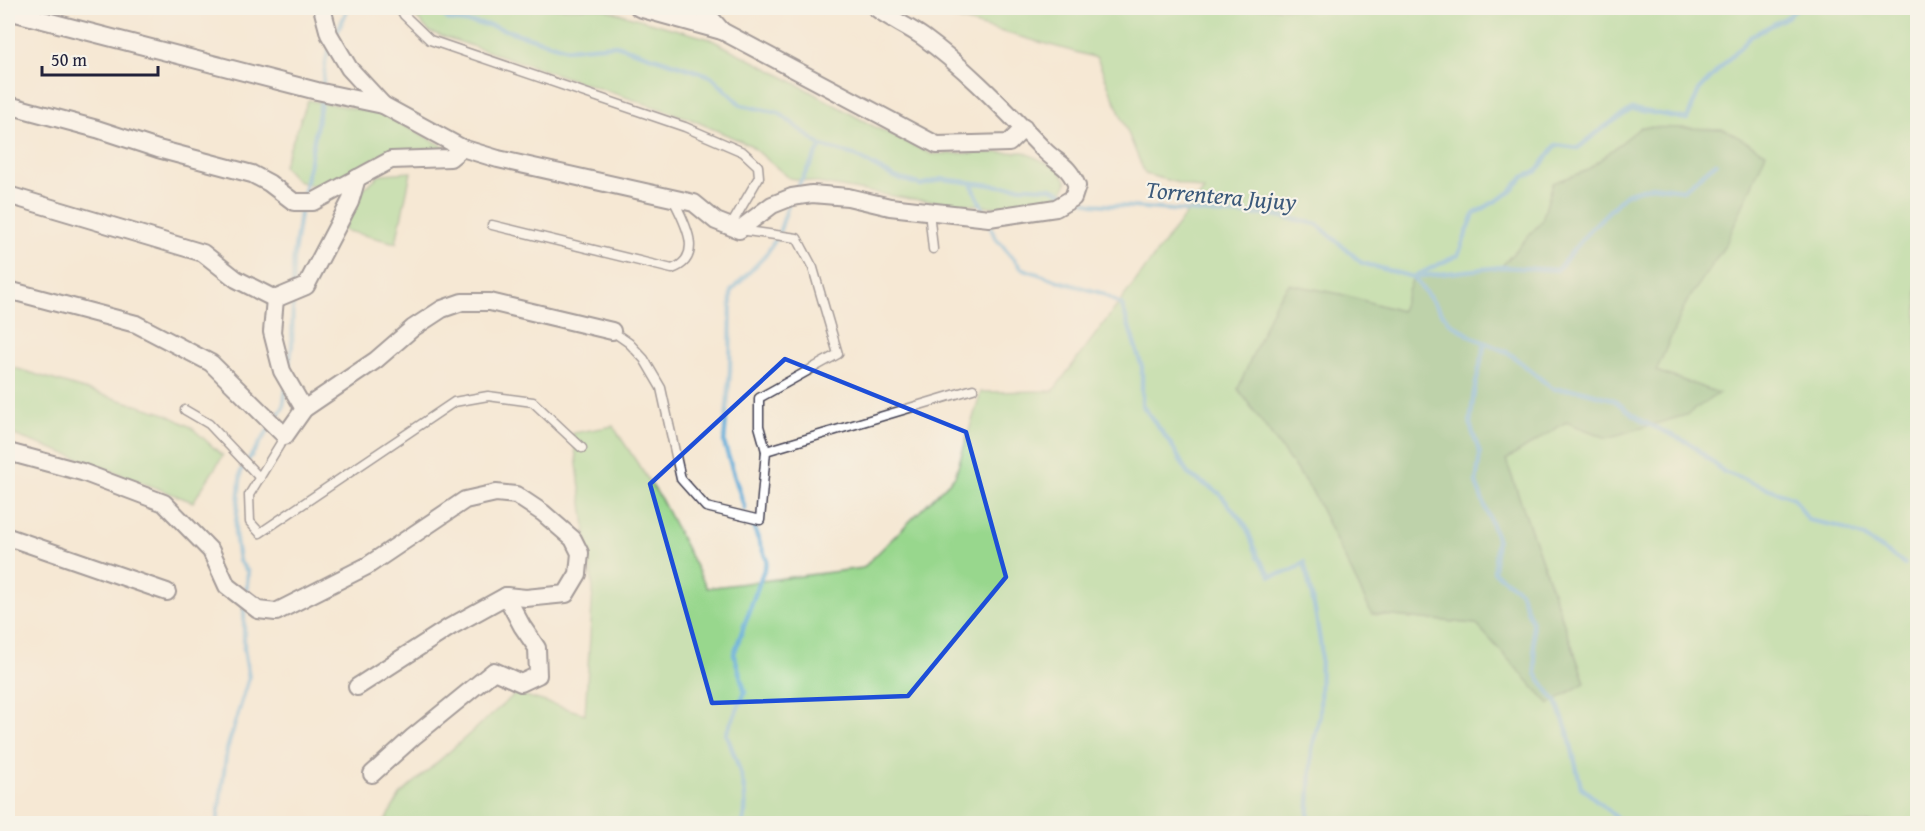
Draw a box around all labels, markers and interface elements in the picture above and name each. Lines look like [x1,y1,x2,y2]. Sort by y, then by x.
scale bar [42,39,158,77]
text: 50 m [51,46,87,73]
water label: Torrentera Jujuy [1144,171,1298,220]

